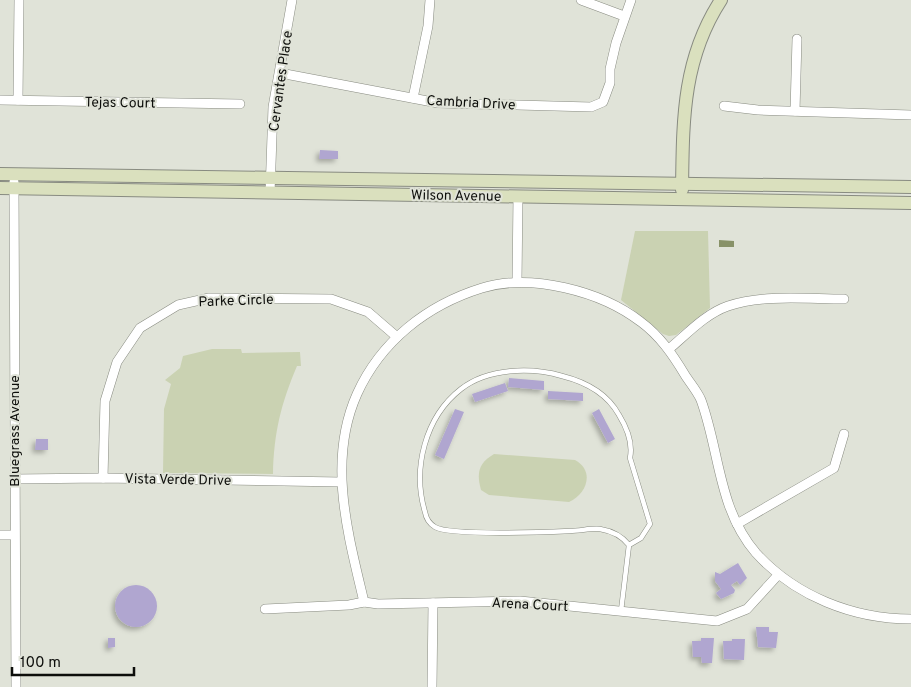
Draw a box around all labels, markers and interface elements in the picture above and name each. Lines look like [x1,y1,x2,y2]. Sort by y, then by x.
street label: Cervantes Place [266,30,297,133]
street label: Cambria Drive [426,93,516,114]
street label: Tejas Court [84,94,156,113]
street label: Wilson Avenue [411,187,501,206]
street label: Parke Circle [198,292,274,311]
street label: Bluegrass Avenue [7,375,24,487]
street label: Vista Verde Drive [124,471,232,490]
street label: Arena Court [491,595,569,616]
scale bar [12,644,135,676]
text: 100 m [20,654,61,673]

